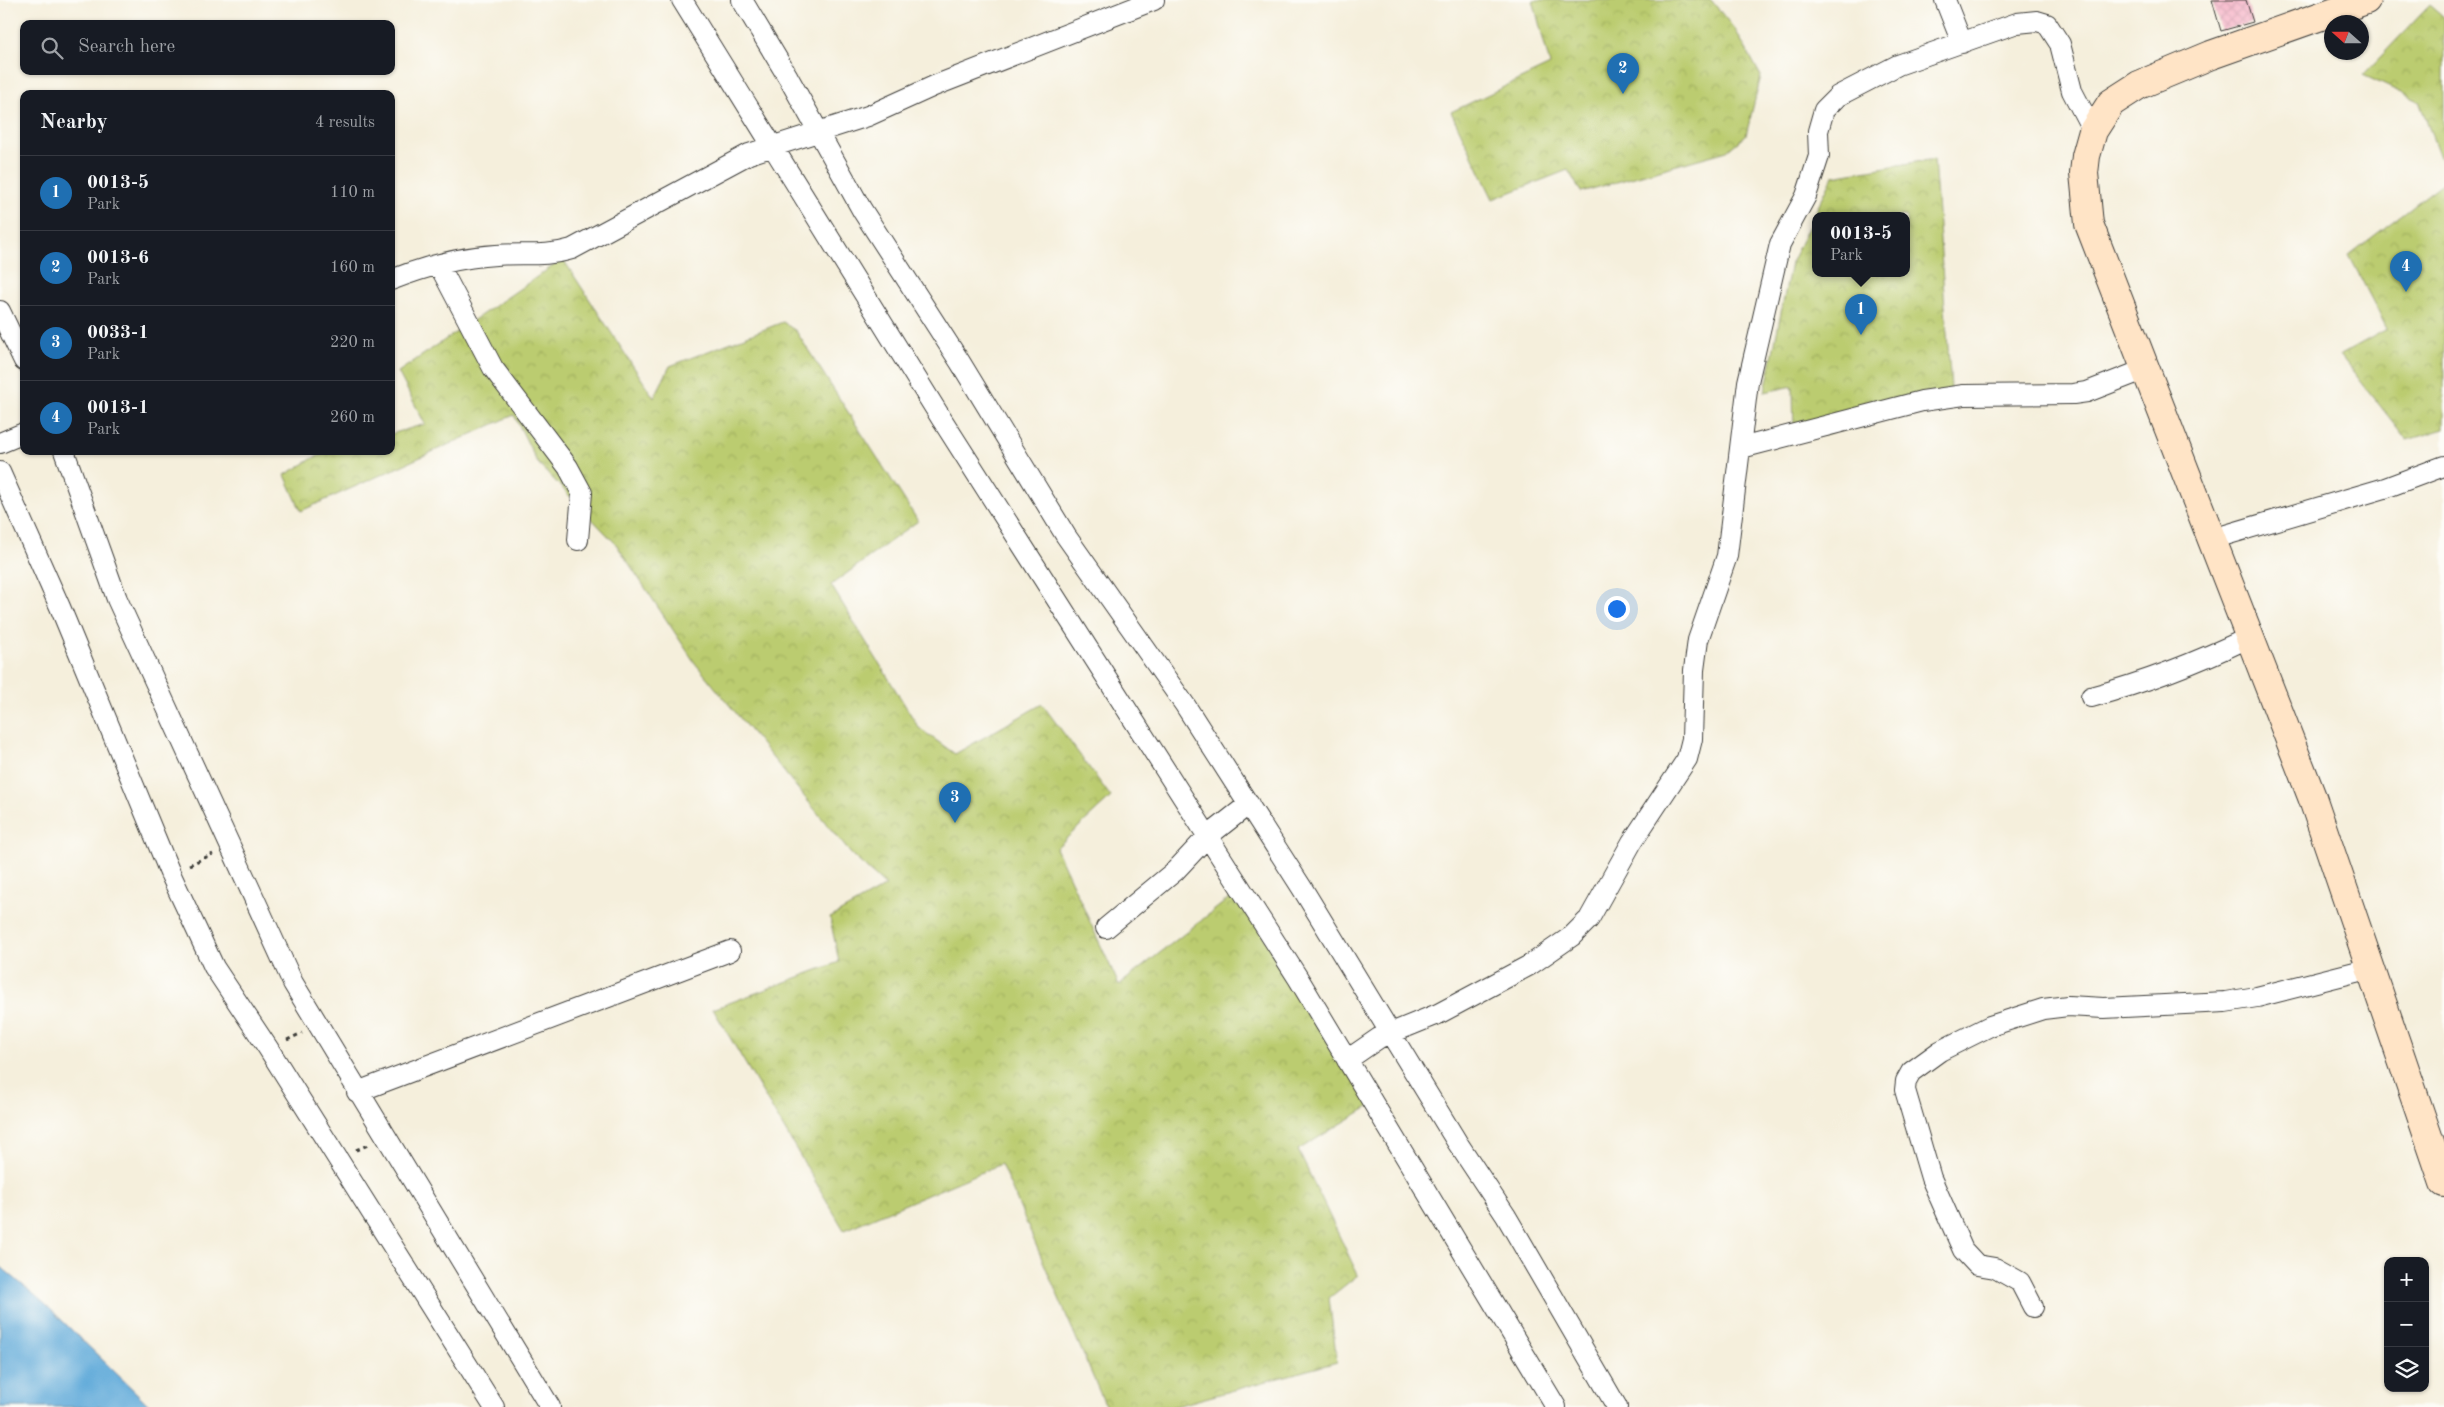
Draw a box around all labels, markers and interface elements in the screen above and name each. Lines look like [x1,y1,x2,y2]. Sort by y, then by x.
north arrow [2324,15,2369,60]
search box [20,20,395,75]
icon: search [38,34,66,62]
text: Search here [78,38,175,57]
pin: 2 [1607,53,1639,94]
text: Nearby [40,112,108,133]
text: 4 results [315,115,375,131]
text: 0013-5 [87,174,149,193]
text: 1 [51,185,61,201]
text: 110 m [330,185,375,201]
text: Park [87,197,120,213]
popup [1812,212,1910,277]
text: 0013-5 [1830,225,1892,244]
text: Park [1830,248,1863,264]
text: 0013-6 [87,249,149,268]
pin: 4 [2390,251,2422,292]
text: 2 [51,260,61,276]
text: 160 m [330,260,375,276]
text: Park [87,272,120,288]
pin: 1 [1845,294,1877,335]
text: 0033-1 [87,324,149,343]
text: 3 [51,335,61,351]
text: 220 m [330,335,375,351]
text: Park [87,347,120,363]
text: 0013-1 [87,399,149,418]
text: 4 [51,410,61,426]
text: 260 m [330,410,375,426]
text: Park [87,422,120,438]
your location [1604,596,1630,622]
pin: 3 [939,782,971,823]
map controls [2384,1257,2429,1392]
button: + [2384,1257,2429,1302]
button: − [2384,1302,2429,1347]
button: layers [2384,1347,2429,1392]

